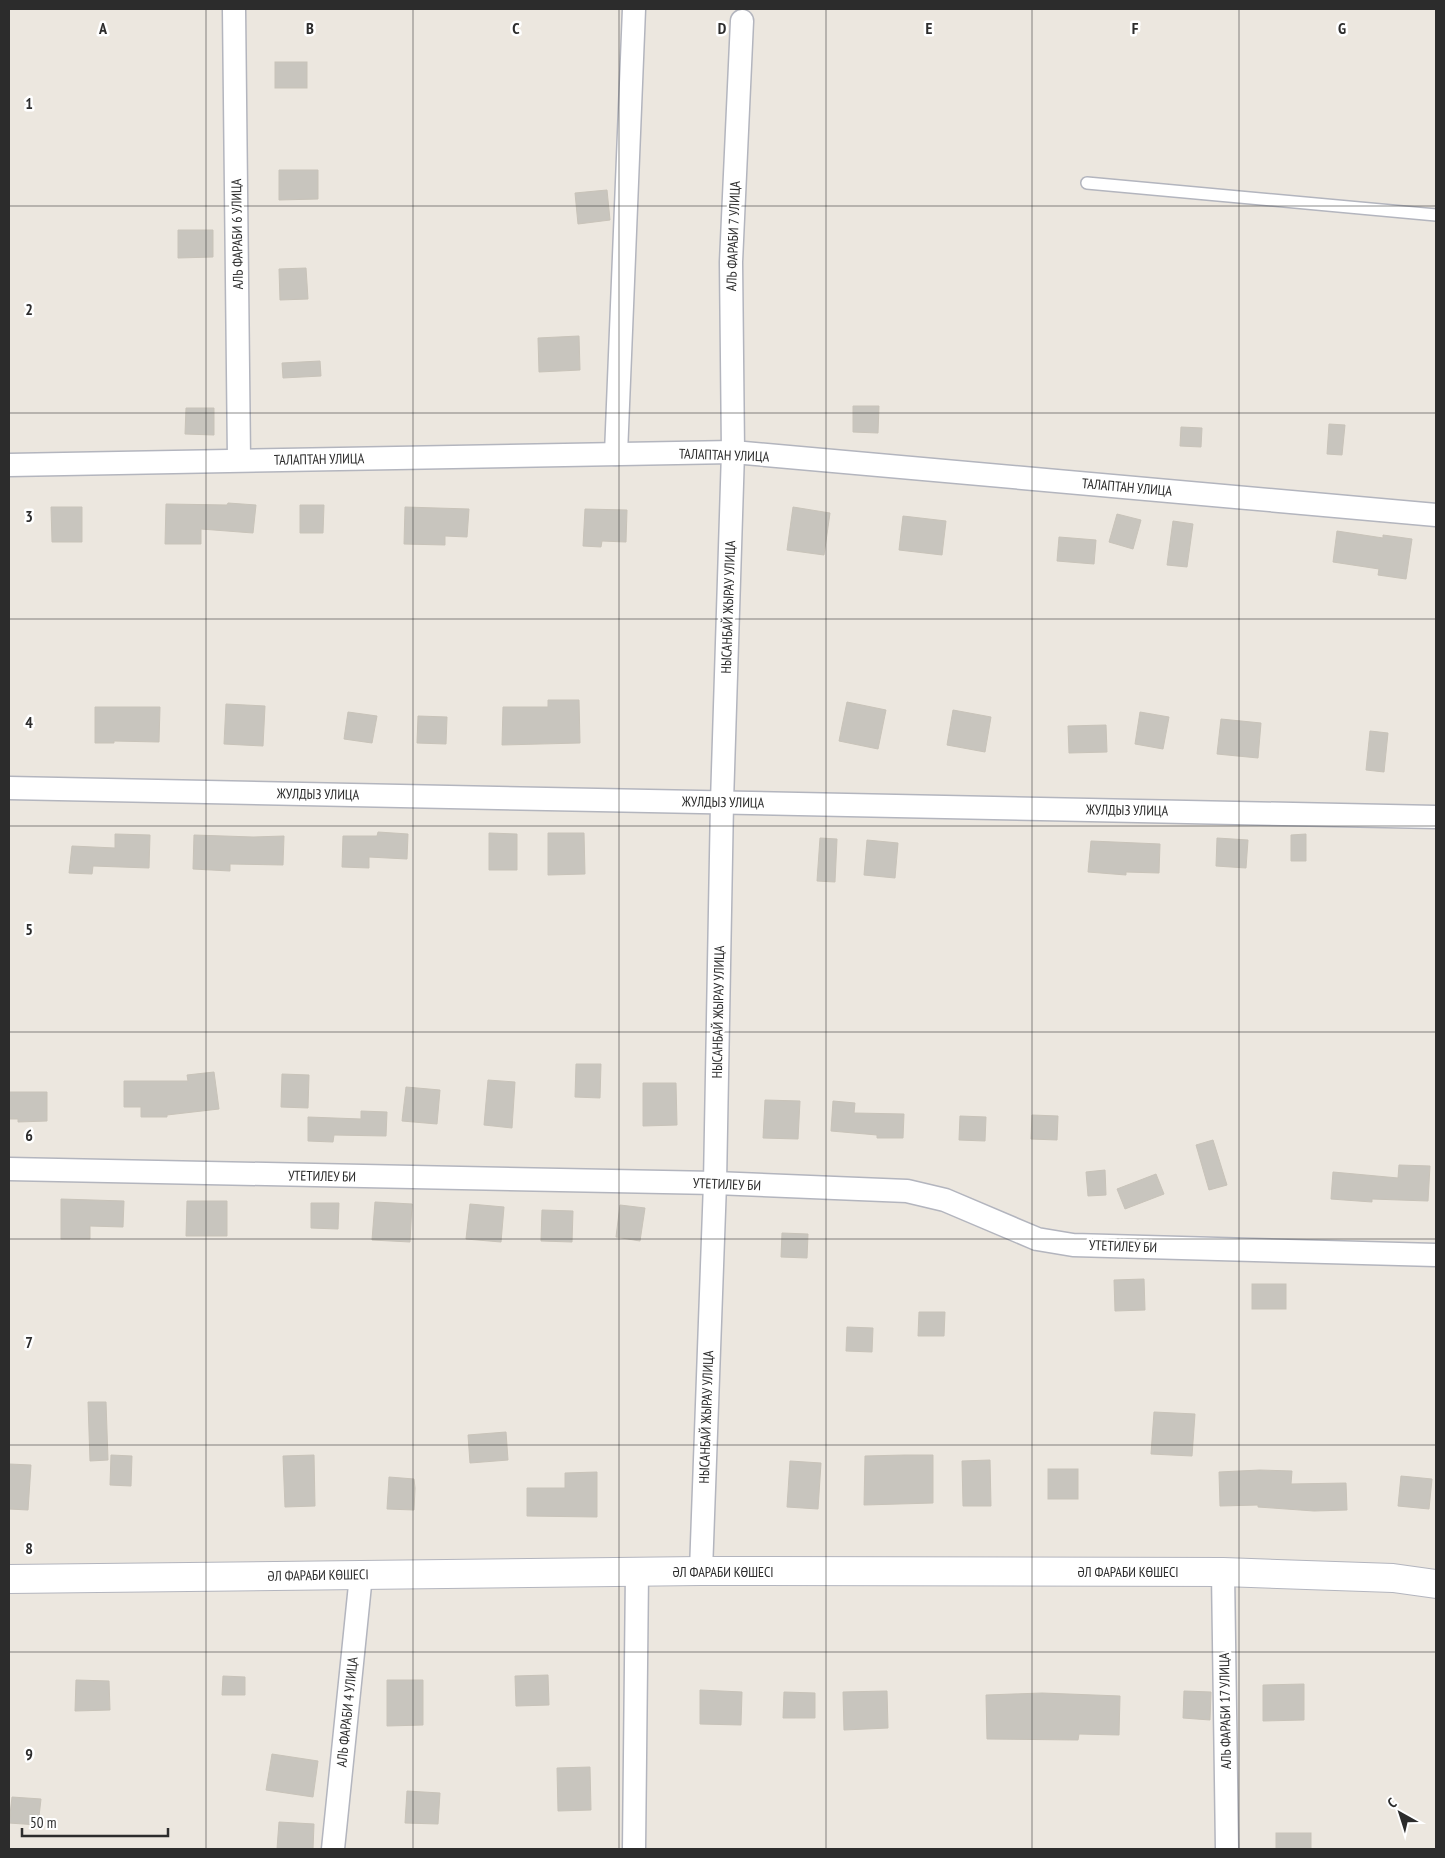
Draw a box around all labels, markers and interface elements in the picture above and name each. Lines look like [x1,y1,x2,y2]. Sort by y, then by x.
text: A [98,18,108,38]
text: B [306,18,314,38]
text: C [512,18,520,38]
text: D [718,18,727,38]
text: E [926,18,933,38]
text: F [1132,18,1139,38]
text: G [1338,18,1346,38]
text: 1 [25,93,33,113]
street label: АЛЬ ФАРАБИ 6 УЛИЦА [227,178,247,289]
street label: АЛЬ ФАРАБИ 7 УЛИЦА [722,180,744,291]
text: 2 [25,299,33,319]
street label: ТАЛАПТАН УЛИЦА [678,444,770,466]
street label: ТАЛАПТАН УЛИЦА [274,449,365,469]
street label: ТАЛАПТАН УЛИЦА [1081,474,1173,500]
text: 3 [25,506,33,526]
street label: НЫСАНБАЙ ЖЫРАУ УЛИЦА [717,540,739,674]
text: 4 [25,712,33,732]
street label: ЖУЛДЫЗ УЛИЦА [276,784,360,804]
street label: ЖУЛДЫЗ УЛИЦА [681,792,765,812]
street label: ЖУЛДЫЗ УЛИЦА [1085,800,1169,820]
text: 5 [25,919,33,939]
street label: НЫСАНБАЙ ЖЫРАУ УЛИЦА [708,945,728,1079]
text: 6 [25,1125,33,1145]
street label: УТЕТИЛЕУ БИ [288,1166,356,1186]
street label: УТЕТИЛЕУ БИ [693,1174,761,1194]
street label: УТЕТИЛЕУ БИ [1089,1236,1157,1256]
text: 7 [25,1332,33,1352]
street label: НЫСАНБАЙ ЖЫРАУ УЛИЦА [695,1350,717,1484]
text: 8 [25,1538,33,1558]
street label: ӘЛ ФАРАБИ КӨШЕСІ [672,1563,774,1581]
street label: ӘЛ ФАРАБИ КӨШЕСІ [1077,1563,1179,1581]
street label: ӘЛ ФАРАБИ КӨШЕСІ [267,1565,369,1585]
street label: АЛЬ ФАРАБИ 17 УЛИЦА [1215,1652,1235,1769]
street label: АЛЬ ФАРАБИ 4 УЛИЦА [332,1656,362,1768]
text: 9 [25,1744,33,1764]
north arrow [1375,1788,1425,1838]
text: С [1384,1794,1400,1812]
scale bar [22,1806,169,1838]
text: 50 m [30,1813,56,1832]

